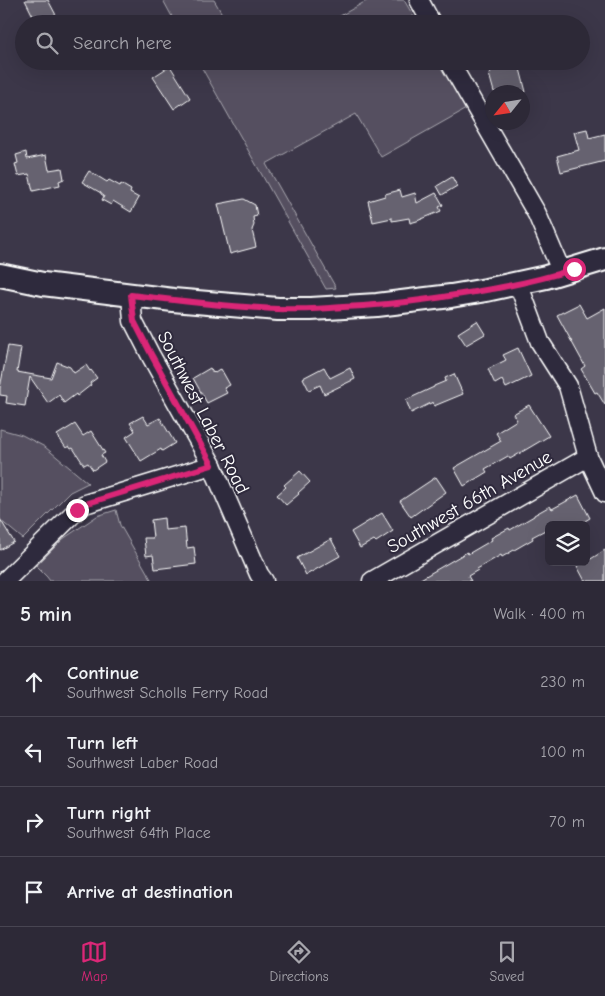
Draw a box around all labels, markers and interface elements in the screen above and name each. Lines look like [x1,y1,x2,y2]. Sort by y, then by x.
search box [15,15,590,70]
icon: search [33,29,61,57]
text: Search here [73,32,172,54]
north arrow [485,85,530,130]
route start [563,258,586,281]
street label: Southwest Laber Road [153,327,254,497]
street label: Southwest 66th Avenue [383,446,556,558]
route end [66,499,89,522]
map controls [545,521,590,566]
button: layers [545,521,590,566]
text: 5 min [20,602,72,626]
text: Walk · 400 m [493,605,585,623]
text: Continue [67,662,139,684]
icon: ahead [20,668,48,696]
text: 230 m [540,673,585,691]
text: Southwest Scholls Ferry Road [67,684,268,702]
text: Turn left [67,732,138,754]
icon: left [20,738,48,766]
text: 100 m [541,743,585,761]
text: Southwest Laber Road [67,754,218,772]
text: Turn right [67,802,151,824]
icon: right [20,808,48,836]
text: 70 m [549,813,585,831]
text: Southwest 64th Place [67,824,211,842]
icon: arrive [20,878,48,906]
text: Arrive at destination [67,881,233,903]
tab: Map [80,938,108,985]
tab: Directions [269,938,329,985]
tab: Saved [490,938,525,985]

